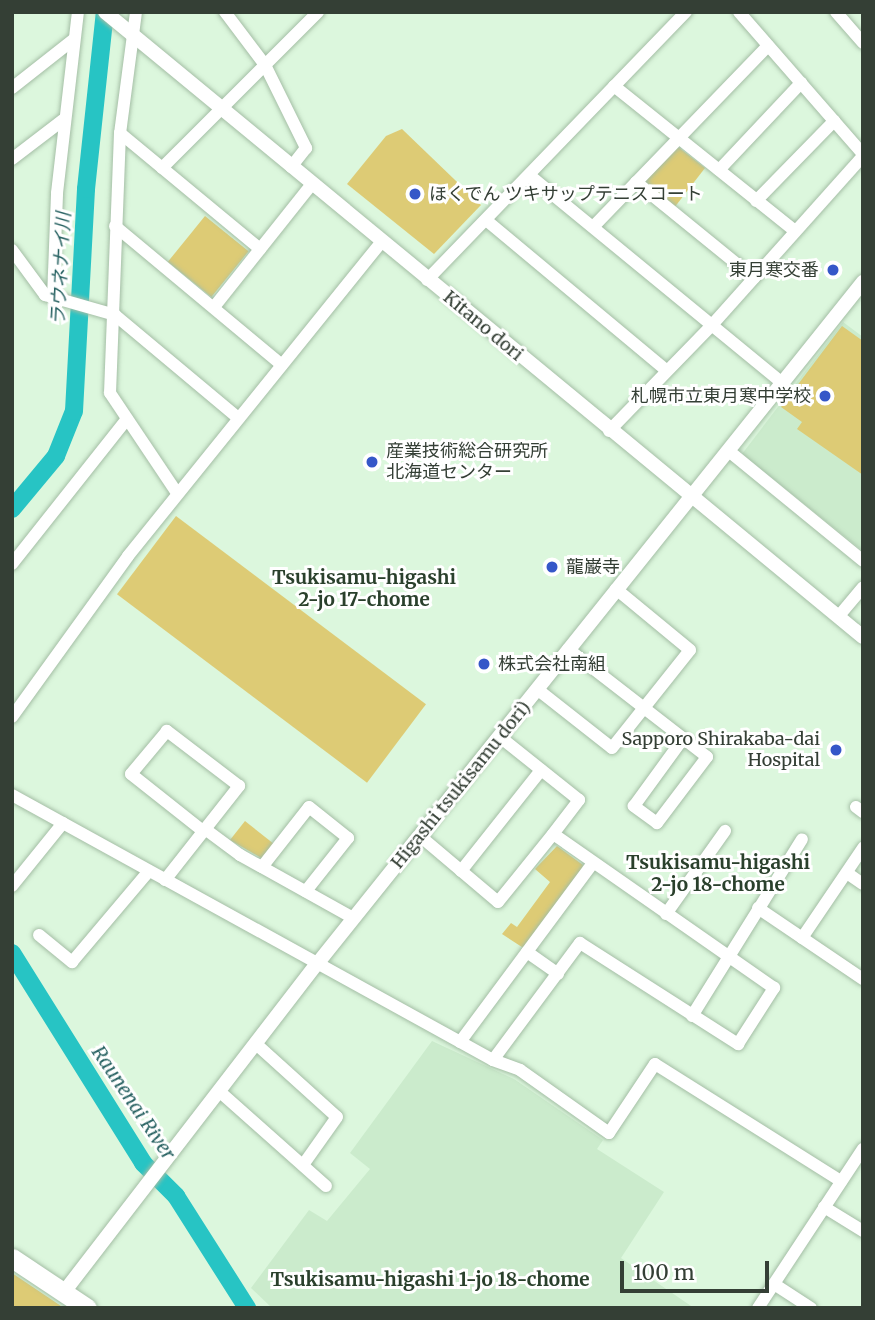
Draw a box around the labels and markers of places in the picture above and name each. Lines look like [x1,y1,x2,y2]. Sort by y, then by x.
place label: ほくでん ツキサップテニスコート [429,183,703,205]
marker: ほくでん ツキサップテニスコート [407,186,423,202]
place label: 東月寒交番 [729,259,819,281]
marker: 東月寒交番 [825,262,841,278]
place label: 札幌市立東月寒中学校 [631,385,811,407]
marker: 札幌市立東月寒中学校 [817,388,833,404]
place label: 産業技術総合研究所 北海道センター [386,441,548,484]
marker: 産業技術総合研究所 北海道センター [364,454,380,470]
place label: 龍巌寺 [566,556,620,578]
marker: 龍巌寺 [544,559,560,575]
place label: 株式会社南組 [498,653,606,675]
marker: 株式会社南組 [476,656,492,672]
place label: Sapporo Shirakaba-dai Hospital [621,729,820,772]
marker: Sapporo Shirakaba-dai Hospital [826,740,846,760]

